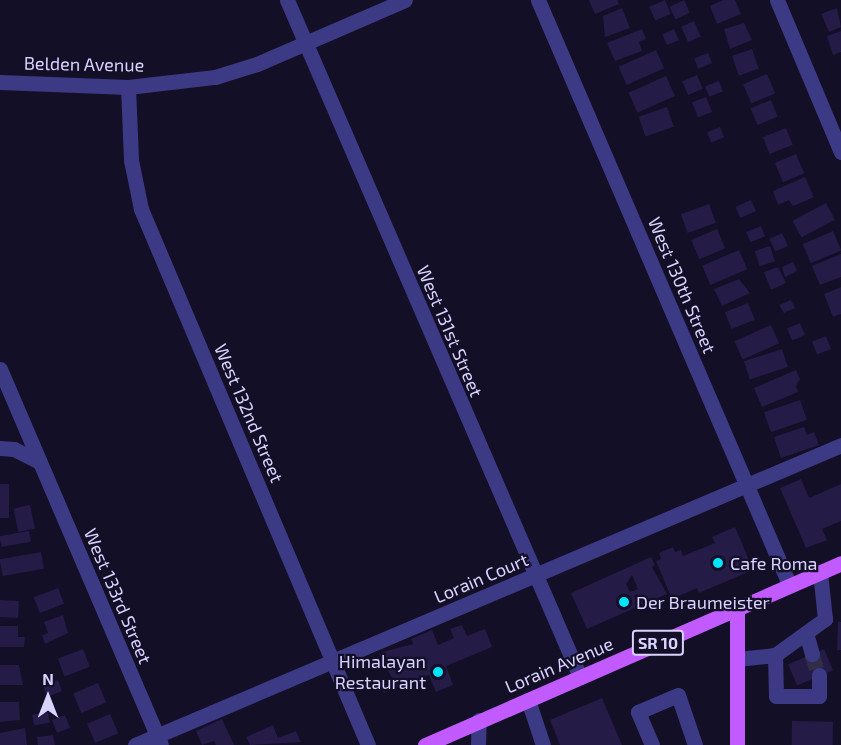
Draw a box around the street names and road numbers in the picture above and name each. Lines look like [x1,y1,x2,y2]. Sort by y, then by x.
street label: Belden Avenue [23,52,145,76]
street label: West 130th Street [644,214,720,356]
street label: West 131st Street [413,262,487,400]
street label: West 132nd Street [210,340,288,486]
street label: West 133rd Street [80,525,156,667]
street label: Lorain Court [431,548,531,608]
road number: SR 10 [631,630,685,656]
street label: Lorain Avenue [501,632,617,698]

